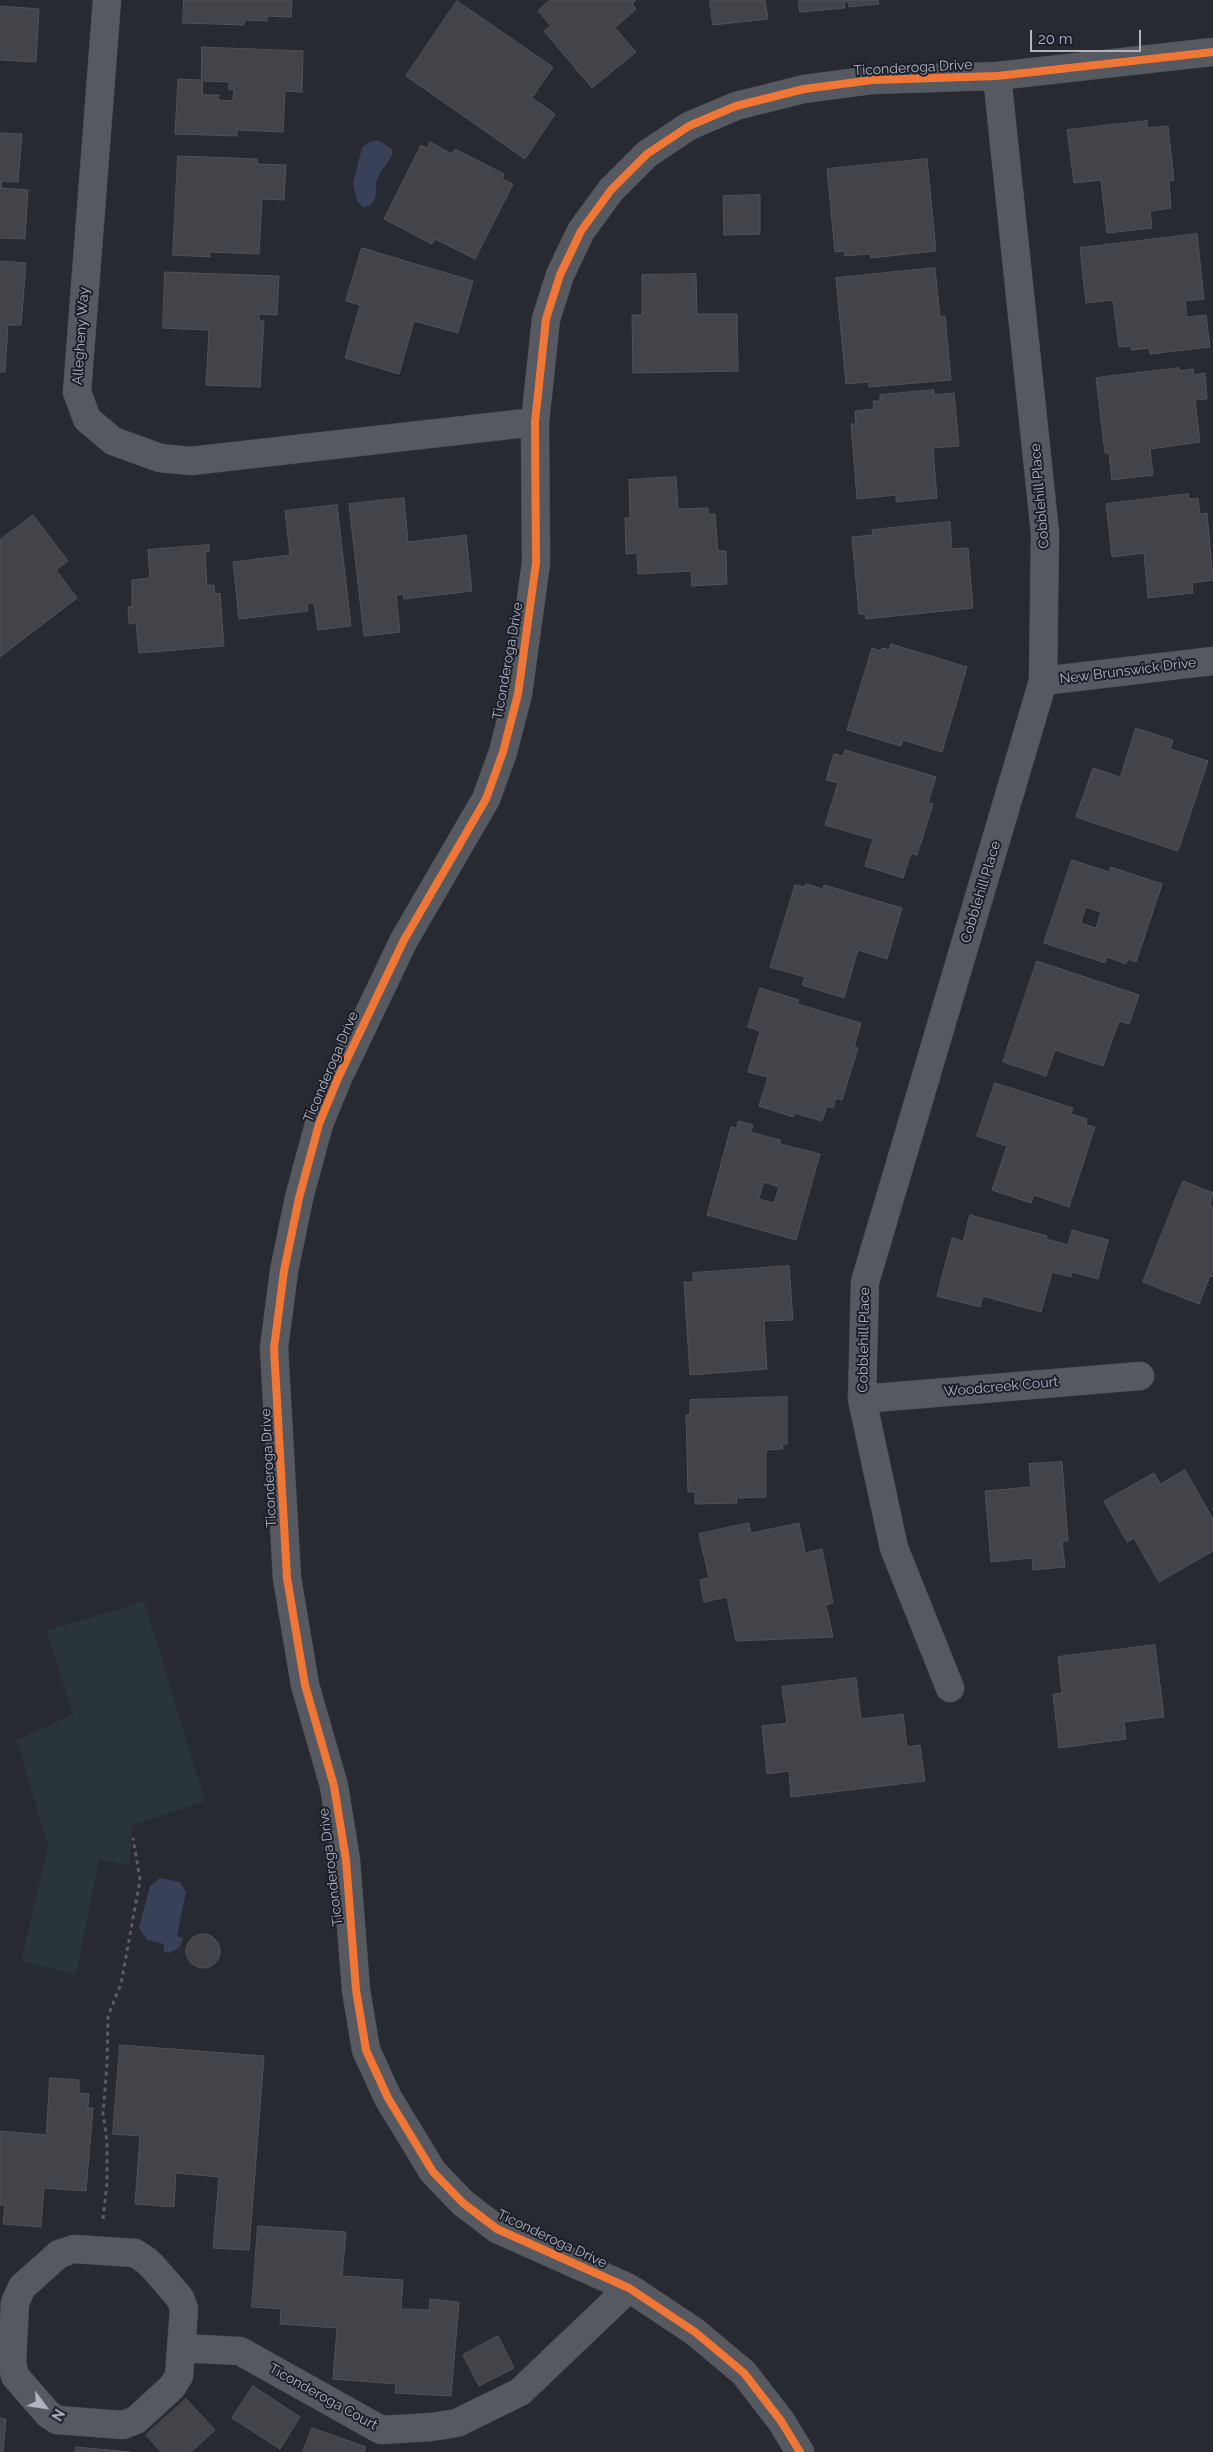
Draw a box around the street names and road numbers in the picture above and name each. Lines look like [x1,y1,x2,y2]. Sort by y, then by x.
street label: Ticonderoga Drive [853,57,973,79]
street label: Allegheny Way [69,286,93,386]
street label: Cobblehill Place [1027,443,1053,549]
street label: Ticonderoga Drive [489,601,527,721]
street label: New Brunswick Drive [1059,654,1197,688]
street label: Cobblehill Place [958,839,1004,945]
street label: Ticonderoga Drive [300,1009,362,1125]
street label: Cobblehill Place [855,1287,873,1393]
street label: Woodcreek Court [943,1374,1059,1400]
street label: Ticonderoga Drive [258,1408,280,1528]
street label: Ticonderoga Drive [315,1807,347,1927]
street label: Ticonderoga Drive [495,2206,609,2272]
street label: Ticonderoga Court [266,2360,380,2434]

